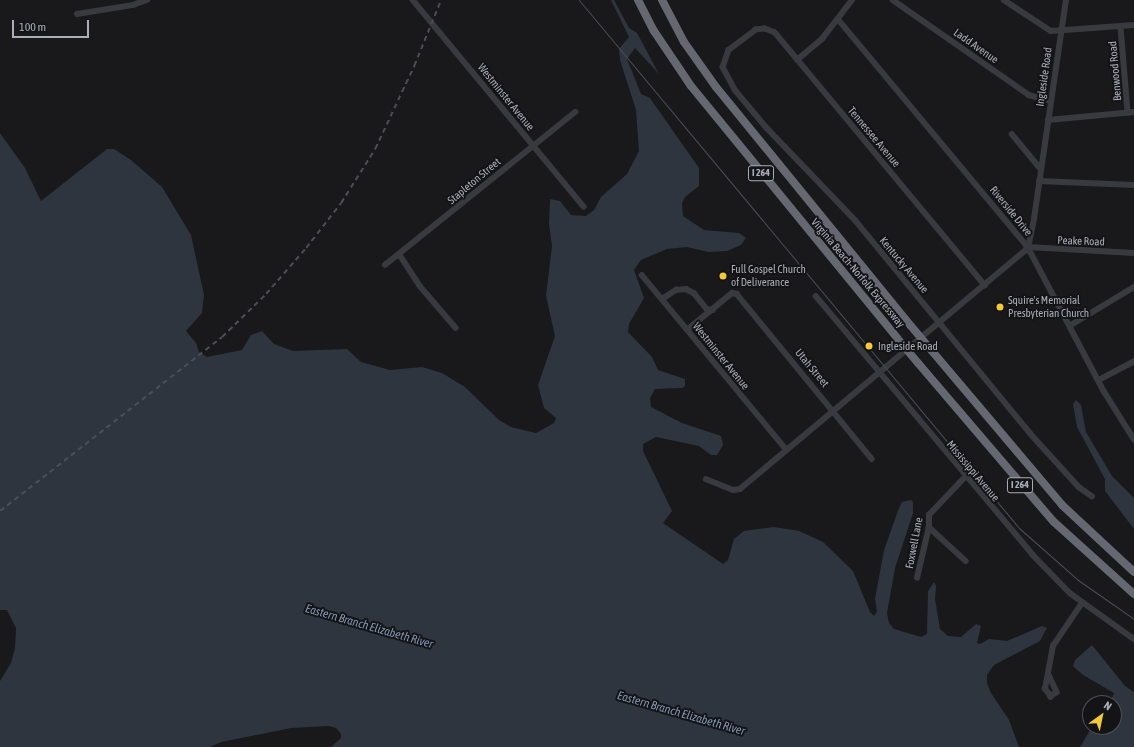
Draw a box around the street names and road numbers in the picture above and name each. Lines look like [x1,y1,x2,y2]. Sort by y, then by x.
street label: Ladd Avenue [951,26,1001,66]
street label: Benwood Road [1106,41,1124,101]
street label: Ingleside Road [1033,46,1055,108]
street label: Westminster Avenue [475,61,537,133]
street label: Tennessee Avenue [845,104,903,170]
street label: Stapleton Street [445,155,503,207]
road number: I 264 [747,165,775,181]
street label: Riverside Drive [987,183,1035,239]
street label: Virginia Beach-Norfolk Expressway [808,216,908,330]
street label: Kentucky Avenue [877,234,931,296]
street label: Peake Road [1057,234,1105,248]
street label: Westminster Avenue [690,320,752,392]
street label: Utah Street [792,346,832,390]
street label: Mississippi Avenue [944,438,1002,504]
road number: I 264 [1006,477,1034,493]
street label: Foxwell Lane [903,516,925,570]

